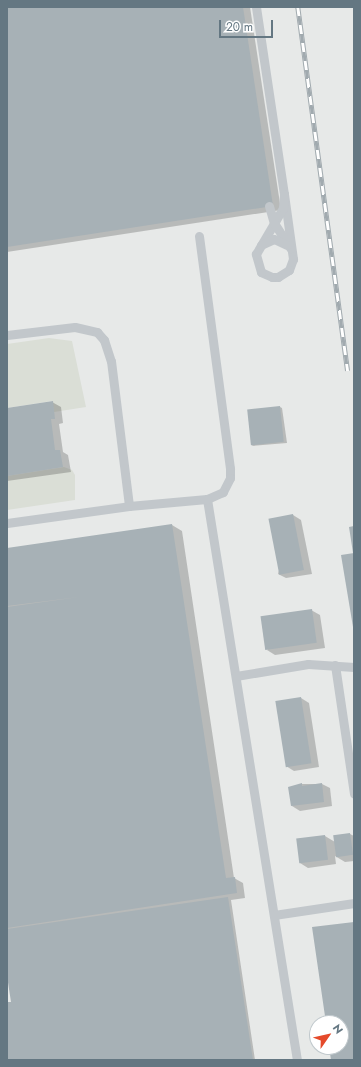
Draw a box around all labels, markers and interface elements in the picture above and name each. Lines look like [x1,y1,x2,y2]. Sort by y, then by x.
scale bar [221,12,275,38]
text: 20 m [226,18,253,36]
north arrow [309,1015,349,1055]
text: N [329,1021,347,1037]

